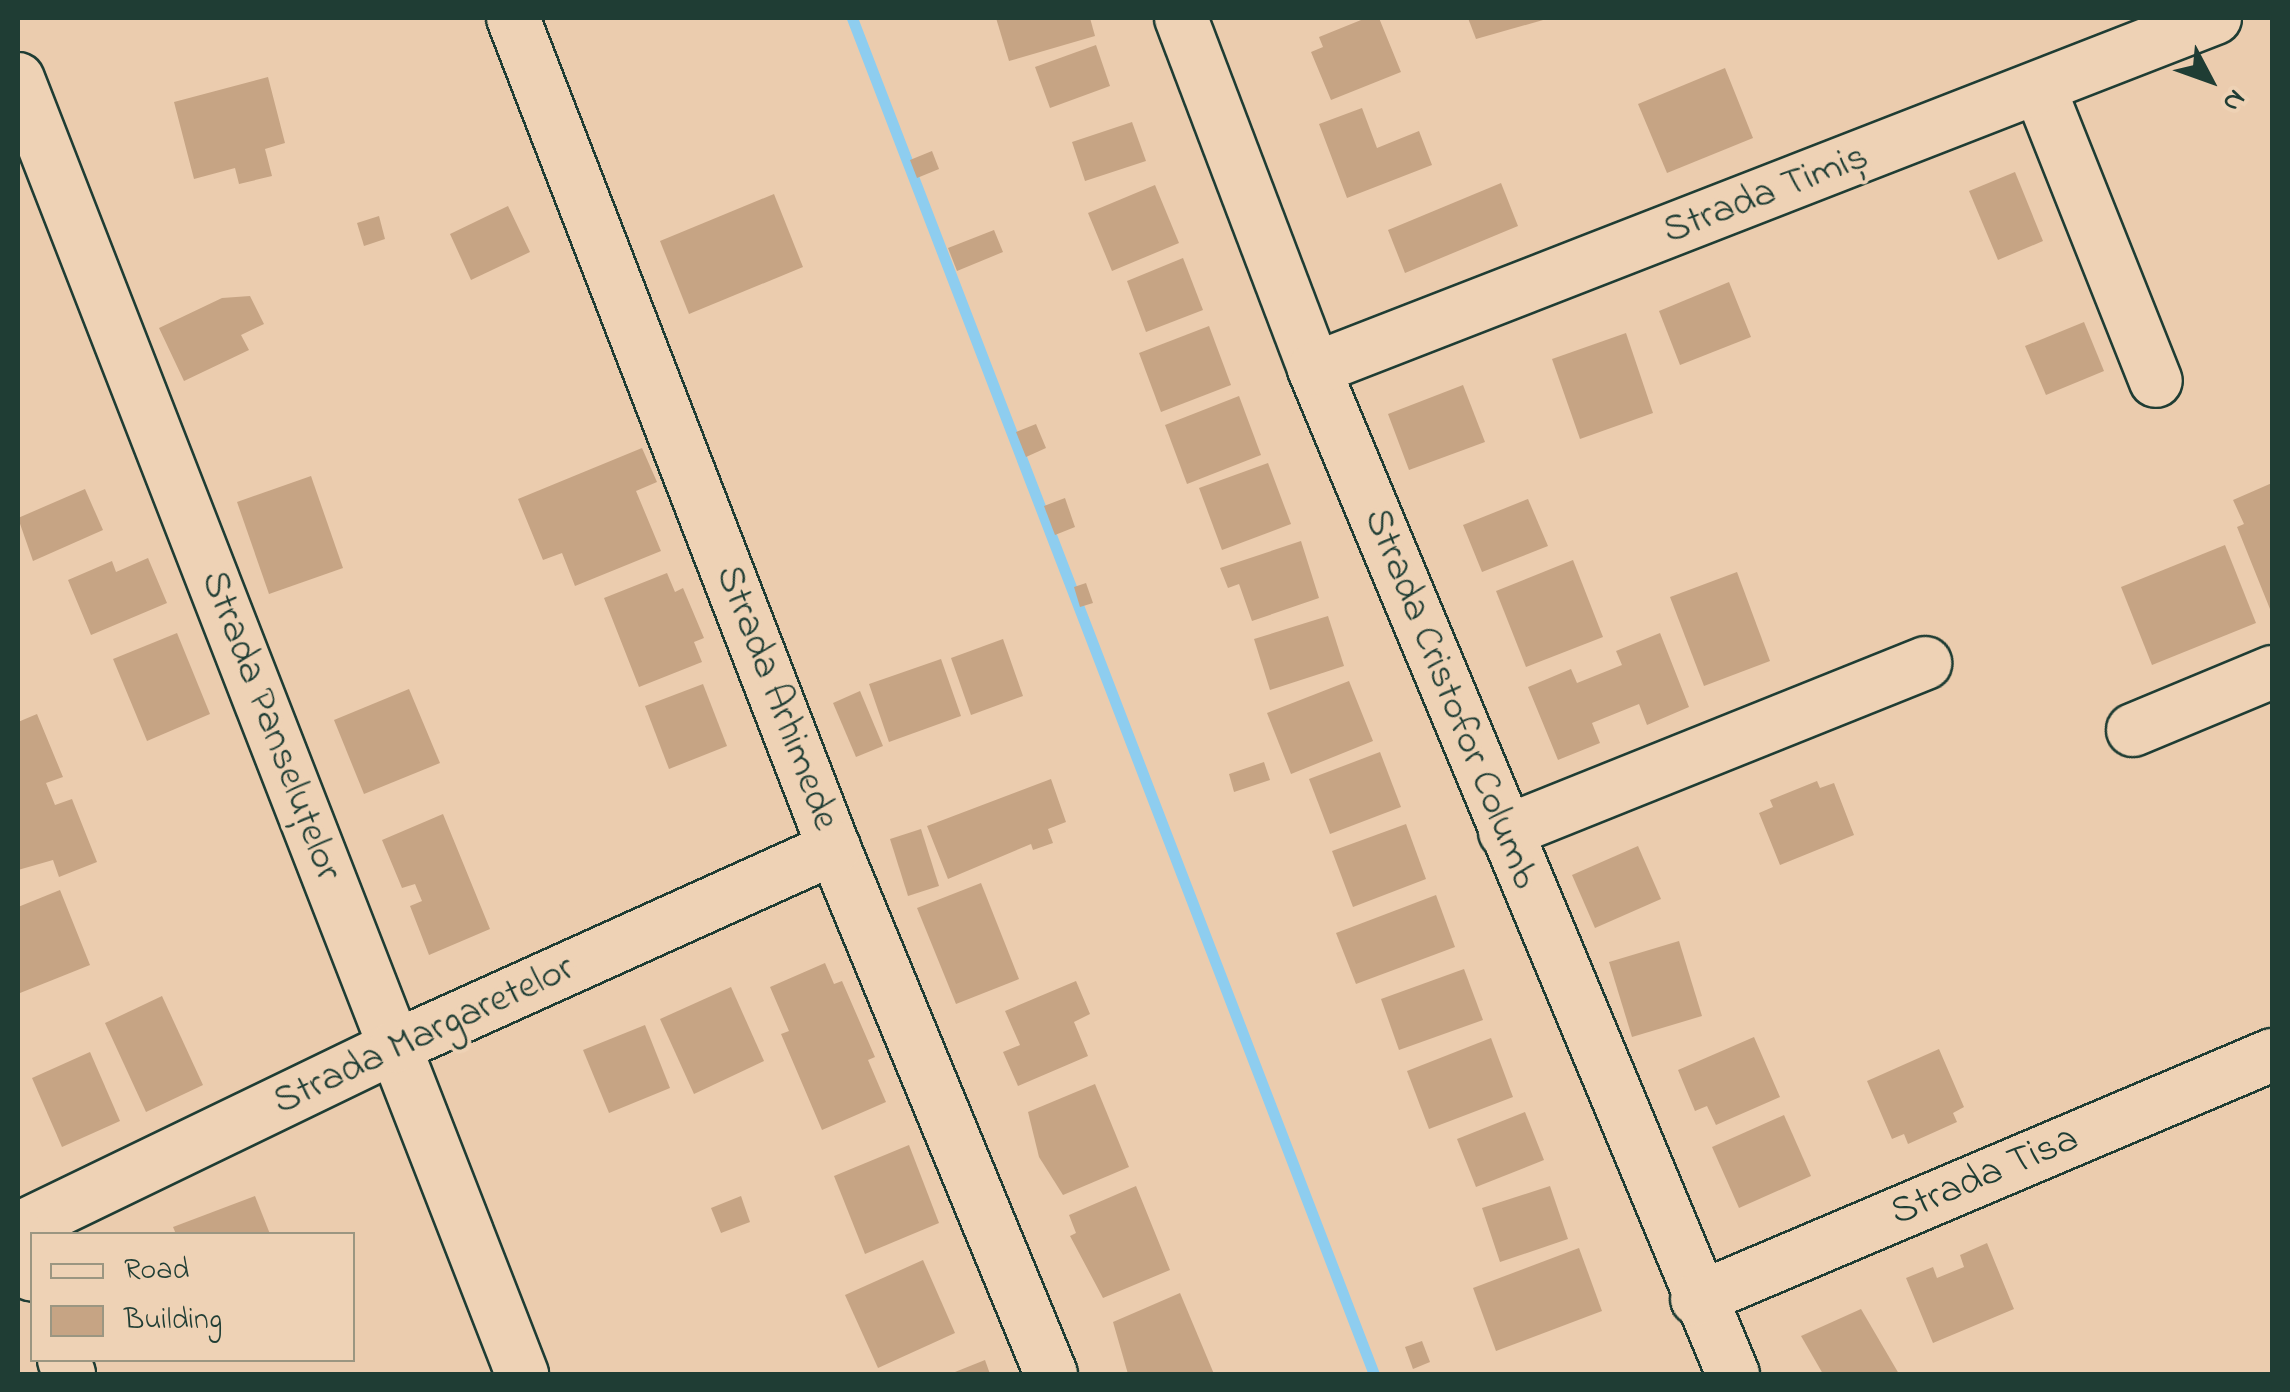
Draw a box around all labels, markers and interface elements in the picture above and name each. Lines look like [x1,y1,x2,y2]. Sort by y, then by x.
north arrow [2160,30,2260,130]
text: N [2211,79,2255,121]
street label: Strada Timiș [1657,134,1875,256]
street label: Strada Cristofor Columb [1352,502,1548,896]
street label: Strada Arhimede [703,559,849,837]
street label: Strada Panseluțelor [189,564,351,888]
street label: Strada Margaretelor [266,945,582,1127]
street label: Strada Tisa [1884,1116,2086,1238]
legend [30,1232,355,1362]
text: Road [124,1249,189,1293]
text: Building [124,1299,222,1343]

